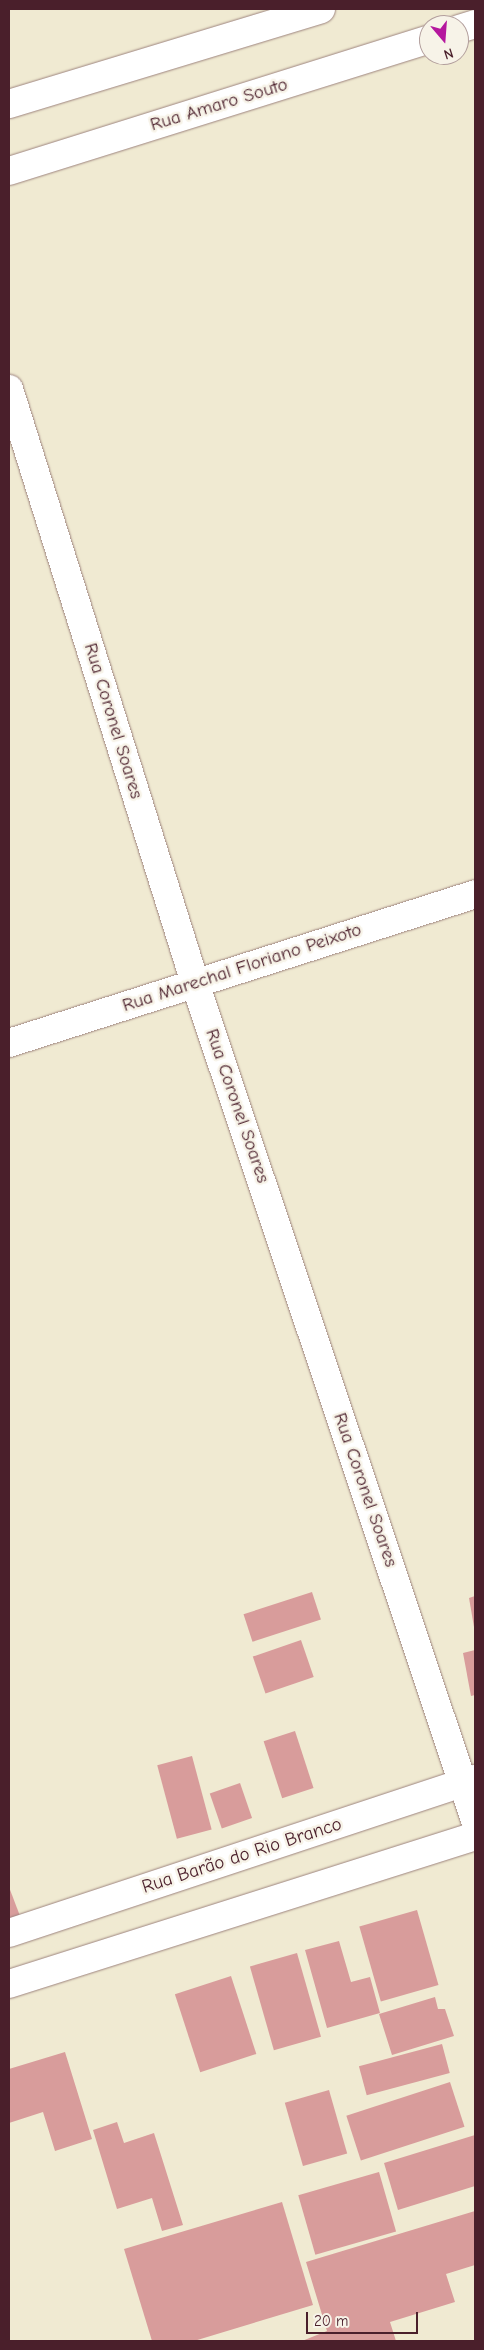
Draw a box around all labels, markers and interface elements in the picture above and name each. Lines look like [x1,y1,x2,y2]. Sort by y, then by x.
north arrow [419,15,469,65]
text: N [442,44,455,63]
street label: Rua Amaro Souto [148,73,290,137]
street label: Rua Coronel Soares [78,640,148,802]
street label: Rua Marechal Floriano Peixoto [120,919,364,1017]
street label: Rua Coronel Soares [200,1026,274,1186]
street label: Rua Coronel Soares [328,1410,402,1570]
street label: Rua Barão do Rio Branco [139,1813,345,1899]
scale bar [309,2302,422,2334]
text: 20 m [314,2312,348,2330]

